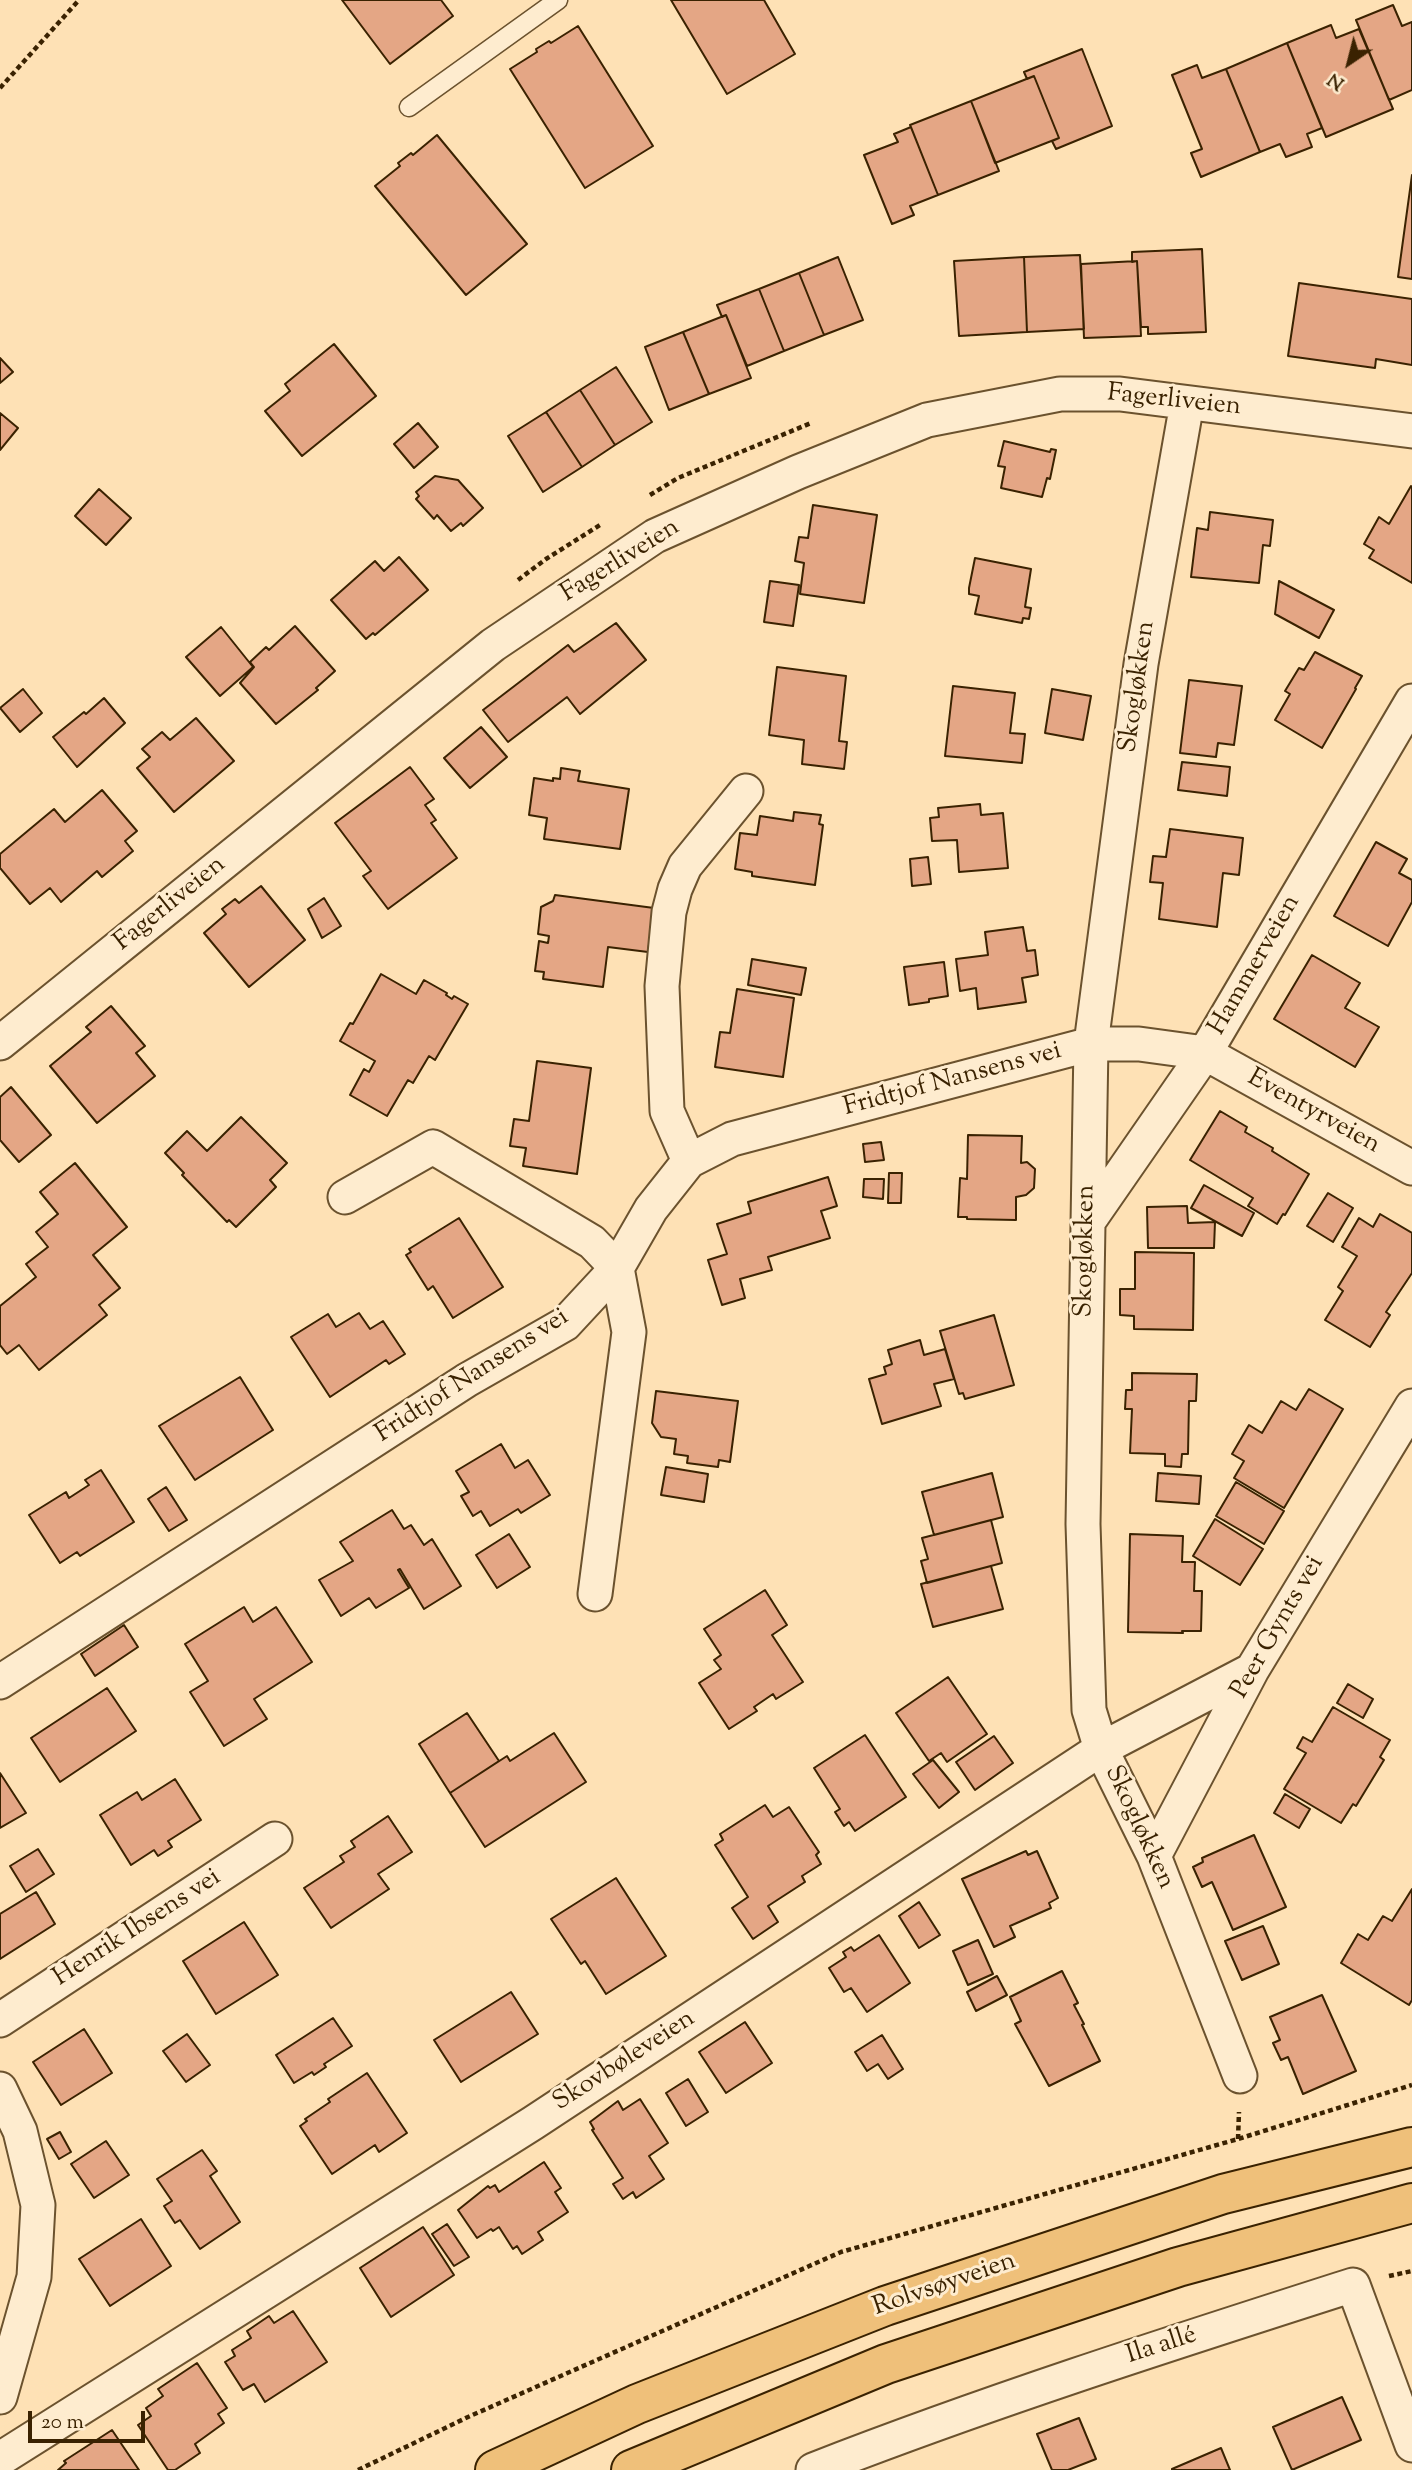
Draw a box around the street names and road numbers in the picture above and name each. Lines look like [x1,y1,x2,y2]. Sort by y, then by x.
street label: Fagerliveien [1106,379,1242,425]
street label: Fagerliveien [556,513,686,611]
street label: Skogløkken [1114,619,1164,755]
street label: Fagerliveien [109,851,233,959]
street label: Hammerveien [1203,890,1309,1042]
street label: Fridtjof Nansens vei [841,1037,1065,1125]
street label: Eventyrveien [1241,1064,1385,1162]
street label: Skogløkken [1070,1184,1104,1318]
street label: Fridtjof Nansens vei [371,1303,575,1451]
street label: Peer Gynts vei [1226,1551,1332,1705]
street label: Skogløkken [1096,1761,1180,1895]
street label: Henrik Ibsens vei [48,1863,228,1995]
street label: Skovbøleveien [548,2005,702,2119]
street label: Rolvsøyveien [870,2247,1020,2325]
street label: Ila allé [1123,2321,1201,2373]

